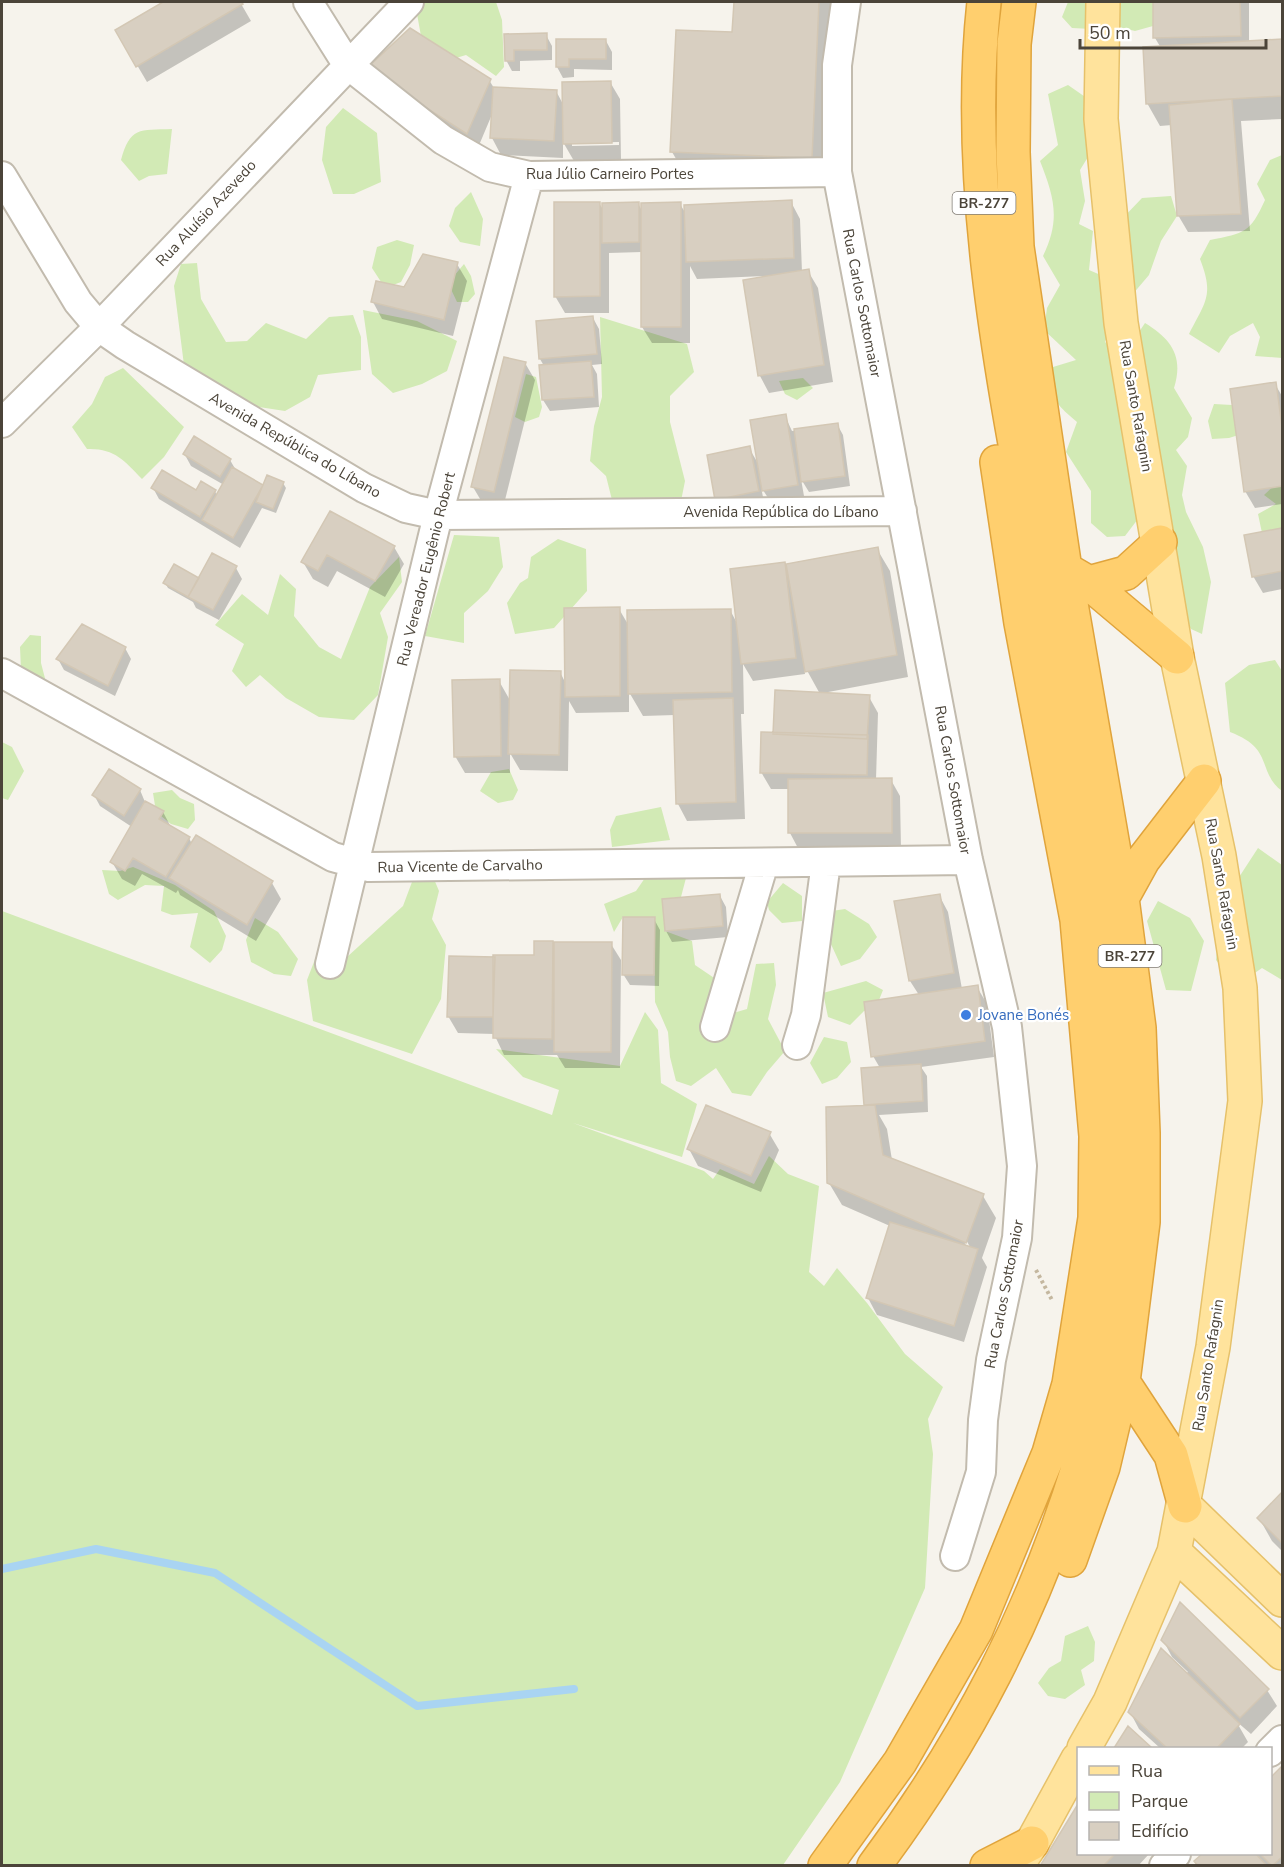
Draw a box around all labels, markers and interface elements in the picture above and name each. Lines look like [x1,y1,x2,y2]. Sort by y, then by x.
scale bar [1080,12,1266,50]
text: 50 m [1089,21,1131,45]
street label: Rua Aluísio Azevedo [151,155,261,271]
street label: Rua Júlio Carneiro Portes [526,164,694,184]
road number: BR-277 [952,192,1016,214]
street label: Rua Carlos Sottomaior [838,227,886,380]
street label: Rua Santo Rafagnin [1115,339,1157,473]
street label: Avenida República do Líbano [205,387,385,503]
street label: Rua Vereador Eugênio Robert [392,469,460,668]
street label: Avenida República do Líbano [683,502,879,522]
street label: Rua Carlos Sottomaior [930,704,976,857]
street label: Rua Santo Rafagnin [1201,817,1243,951]
street label: Rua Vicente de Carvalho [377,855,543,877]
road number: BR-277 [1098,945,1162,967]
place label: Jovane Bonés [977,1005,1069,1025]
marker: Jovane Bonés [959,1008,973,1022]
street label: Rua Carlos Sottomaior [980,1217,1028,1370]
street label: Rua Santo Rafagnin [1188,1298,1228,1432]
legend [1077,1747,1272,1855]
text: Rua [1131,1759,1163,1783]
text: Parque [1131,1789,1188,1813]
text: Edifício [1131,1819,1189,1843]

